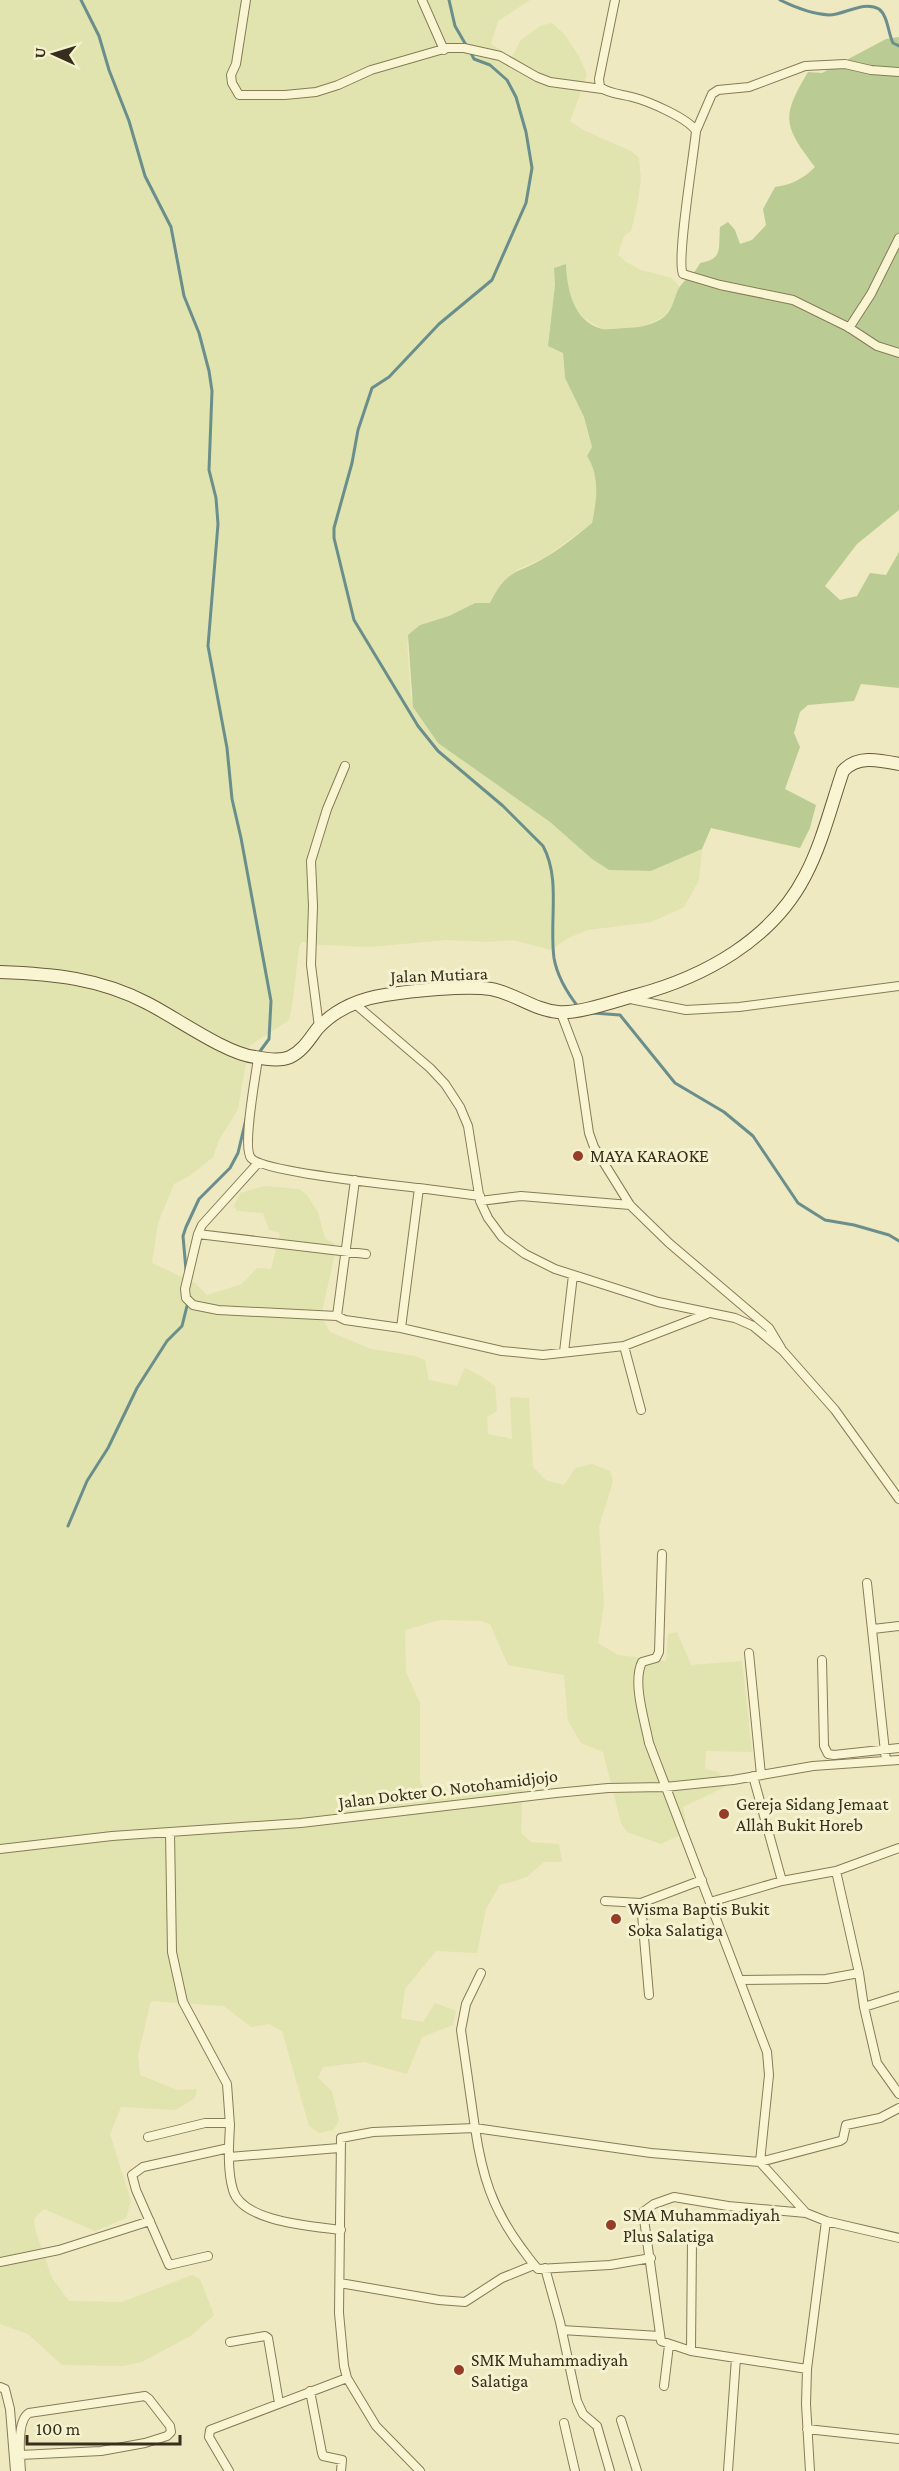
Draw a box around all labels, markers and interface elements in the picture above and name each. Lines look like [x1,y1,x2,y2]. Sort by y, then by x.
north arrow [24,24,84,84]
text: U [31,47,48,59]
street label: Jalan Mutiara [388,963,488,987]
place label: MAYA KARAOKE [590,1146,709,1166]
marker: MAYA KARAOKE [571,1149,585,1163]
street label: Jalan Dokter O. Notohamidjojo [335,1766,559,1814]
place label: Gereja Sidang Jemaat Allah Bukit Horeb [736,1794,889,1835]
marker: Gereja Sidang Jemaat Allah Bukit Horeb [717,1807,731,1821]
place label: Wisma Baptis Bukit Soka Salatiga [628,1899,771,1940]
marker: Wisma Baptis Bukit Soka Salatiga [609,1912,623,1926]
place label: SMA Muhammadiyah Plus Salatiga [623,2205,780,2246]
marker: SMA Muhammadiyah Plus Salatiga [604,2218,618,2232]
place label: SMK Muhammadiyah Salatiga [471,2350,629,2391]
marker: SMK Muhammadiyah Salatiga [452,2363,466,2377]
scale bar [27,2408,180,2446]
text: 100 m [36,2419,81,2439]

